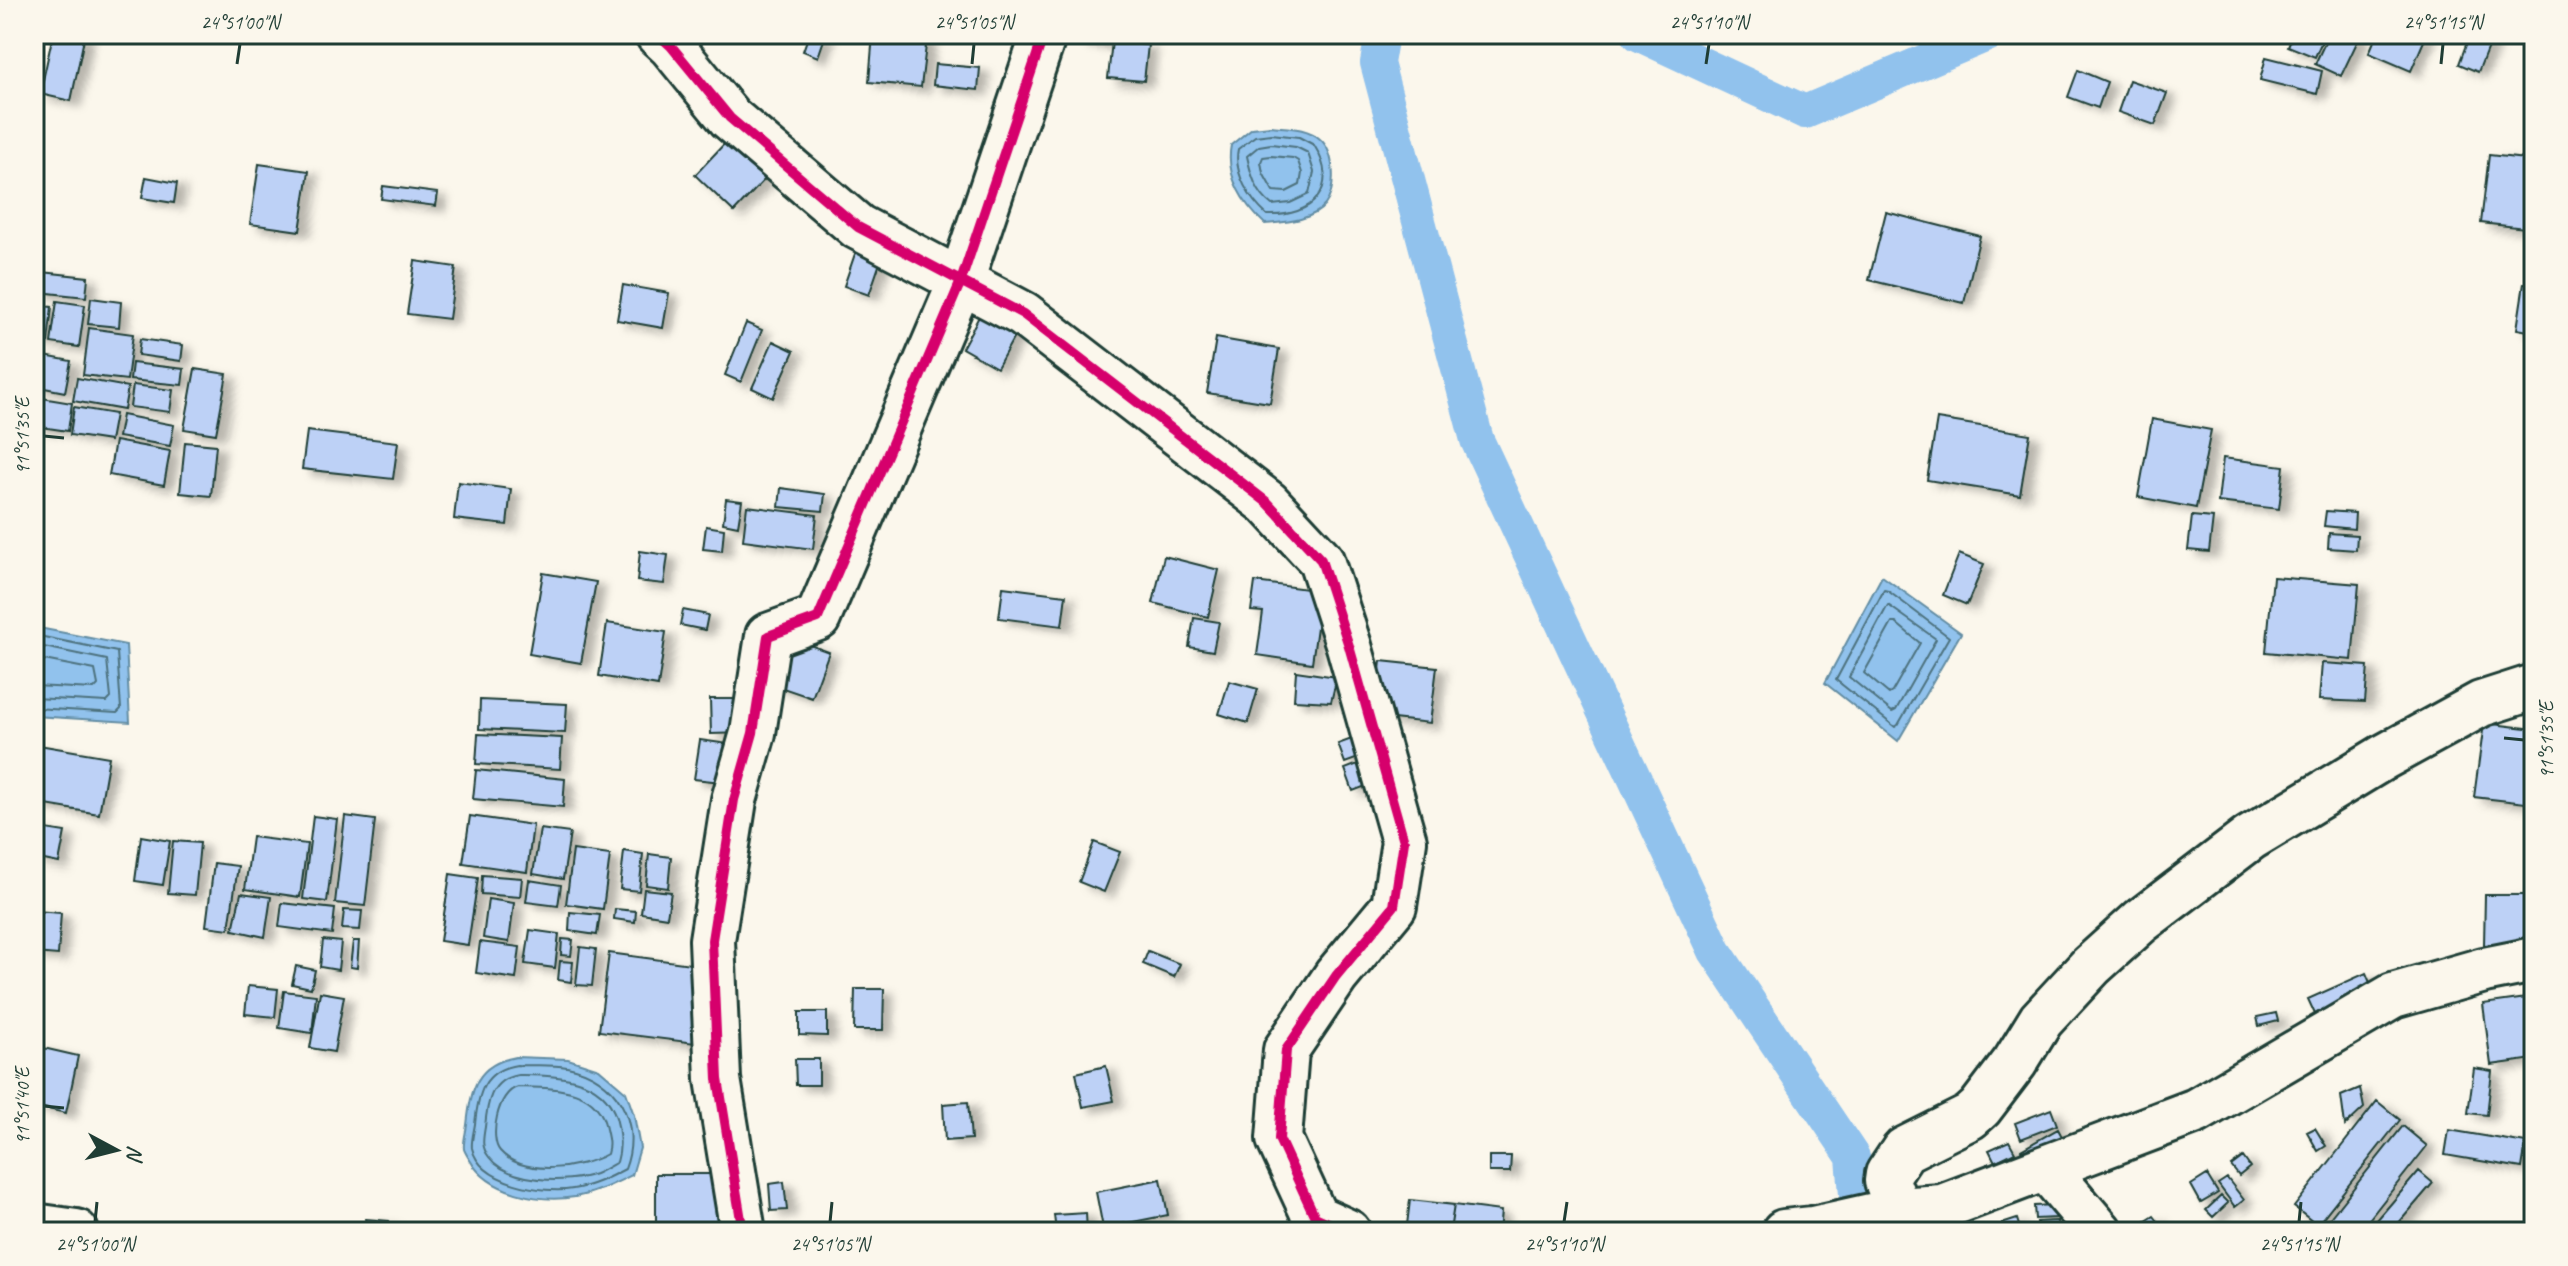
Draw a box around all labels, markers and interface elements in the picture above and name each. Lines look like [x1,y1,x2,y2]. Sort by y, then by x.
text: 24°51'00"N [201,10,282,35]
text: 24°51'05"N [935,10,1016,35]
text: 24°51'10"N [1670,10,1751,35]
text: 24°51'15"N [2404,10,2485,35]
text: 91°51'35"E [10,395,35,475]
text: 91°51'35"E [2534,699,2559,779]
text: 91°51'40"E [10,1065,35,1145]
north arrow [76,1110,156,1190]
text: N [120,1144,150,1164]
text: 24°51'00"N [56,1232,137,1257]
text: 24°51'05"N [791,1232,872,1257]
text: 24°51'10"N [1525,1232,1606,1257]
text: 24°51'15"N [2260,1232,2341,1257]

